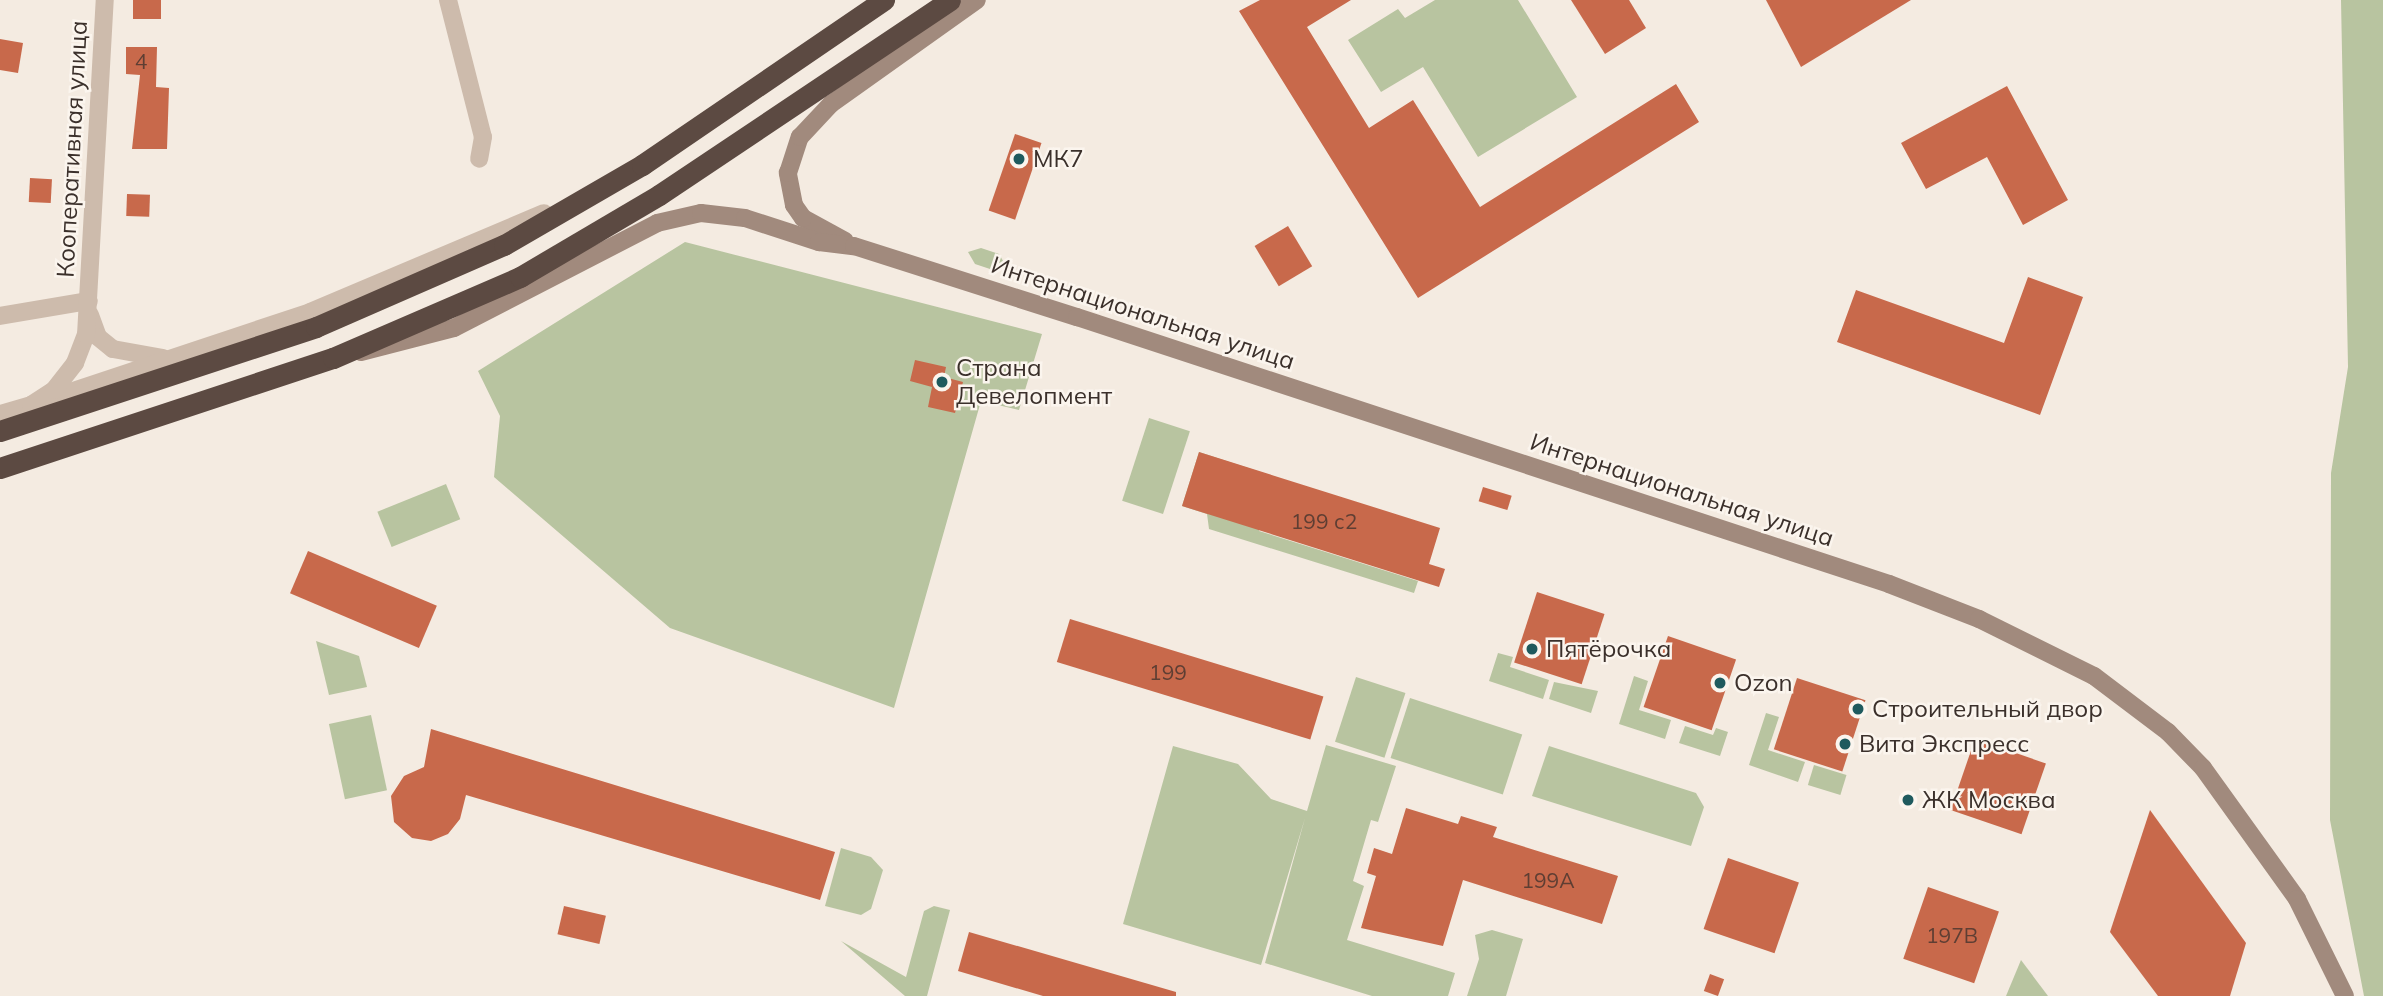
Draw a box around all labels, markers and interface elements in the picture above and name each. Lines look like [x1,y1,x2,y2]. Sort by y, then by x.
street label: Кооперативная улица [51,20,93,278]
house number: 4 [135,48,147,74]
place label: МК7 [1033,145,1084,173]
marker: МК7 [1011,151,1027,167]
street label: Интернациональная улица [988,250,1298,376]
place label: Страна Девелопмент [956,354,1112,410]
marker: Страна Девелопмент [934,374,950,390]
street label: Интернациональная улица [1527,427,1837,553]
house number: 199 с2 [1291,508,1357,534]
place label: Пятёрочка [1546,635,1671,663]
marker: Пятёрочка [1524,641,1540,657]
house number: 199 [1149,659,1187,685]
place label: Ozon [1734,669,1793,697]
marker: Ozon [1712,675,1728,691]
place label: Строительный двор [1872,695,2103,723]
marker: Строительный двор [1850,701,1866,717]
place label: Вита Экспресс [1859,730,2029,758]
marker: Вита Экспресс [1837,736,1853,752]
place label: ЖК Москва [1922,786,2056,814]
marker: ЖК Москва [1900,792,1916,808]
house number: 199А [1521,867,1575,893]
house number: 197В [1926,922,1978,948]

